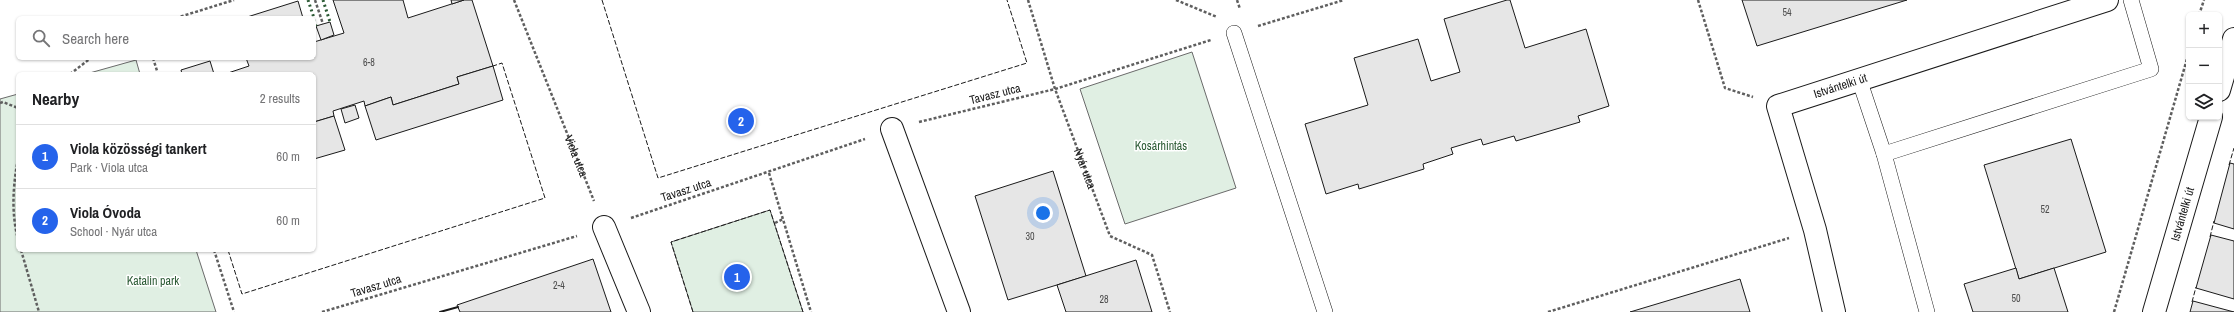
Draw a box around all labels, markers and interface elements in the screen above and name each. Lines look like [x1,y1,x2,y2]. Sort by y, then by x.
house number: 54 [1782,6,1792,19]
map controls [2186,12,2222,120]
button: + [2186,12,2222,48]
search box [16,16,316,60]
icon: search [30,27,52,49]
text: Search here [62,28,129,49]
button: − [2186,48,2222,84]
house number: 6-8 [363,56,375,69]
street label: Istvántelki út [1811,70,1869,102]
street label: Tavasz utca [968,80,1023,108]
button: layers [2186,84,2222,120]
text: Nearby [32,87,79,110]
text: 2 results [260,90,300,107]
pin: 2 [728,106,754,136]
street label: Viola utca [561,133,592,180]
text: Viola közösségi tankert [70,138,207,159]
park label: Kosárhintás [1135,138,1187,154]
street label: Nyár utca [1070,146,1100,192]
text: 1 [42,148,48,165]
text: 60 m [276,148,300,165]
text: Park · Viola utca [70,159,148,176]
street label: Tavasz utca [659,174,714,206]
street label: Istvántelki út [2167,185,2198,243]
text: Viola Óvoda [70,202,141,223]
your location [1033,203,1053,223]
house number: 52 [2040,203,2050,216]
text: 2 [42,212,48,229]
text: 60 m [276,212,300,229]
text: School · Nyár utca [70,223,157,240]
house number: 30 [1025,230,1035,243]
pin: 1 [724,262,750,292]
street label: Tavasz utca [349,271,404,301]
park label: Katalin park [127,273,179,289]
house number: 2-4 [553,279,565,292]
house number: 50 [2011,292,2021,305]
house number: 28 [1099,293,1109,306]

